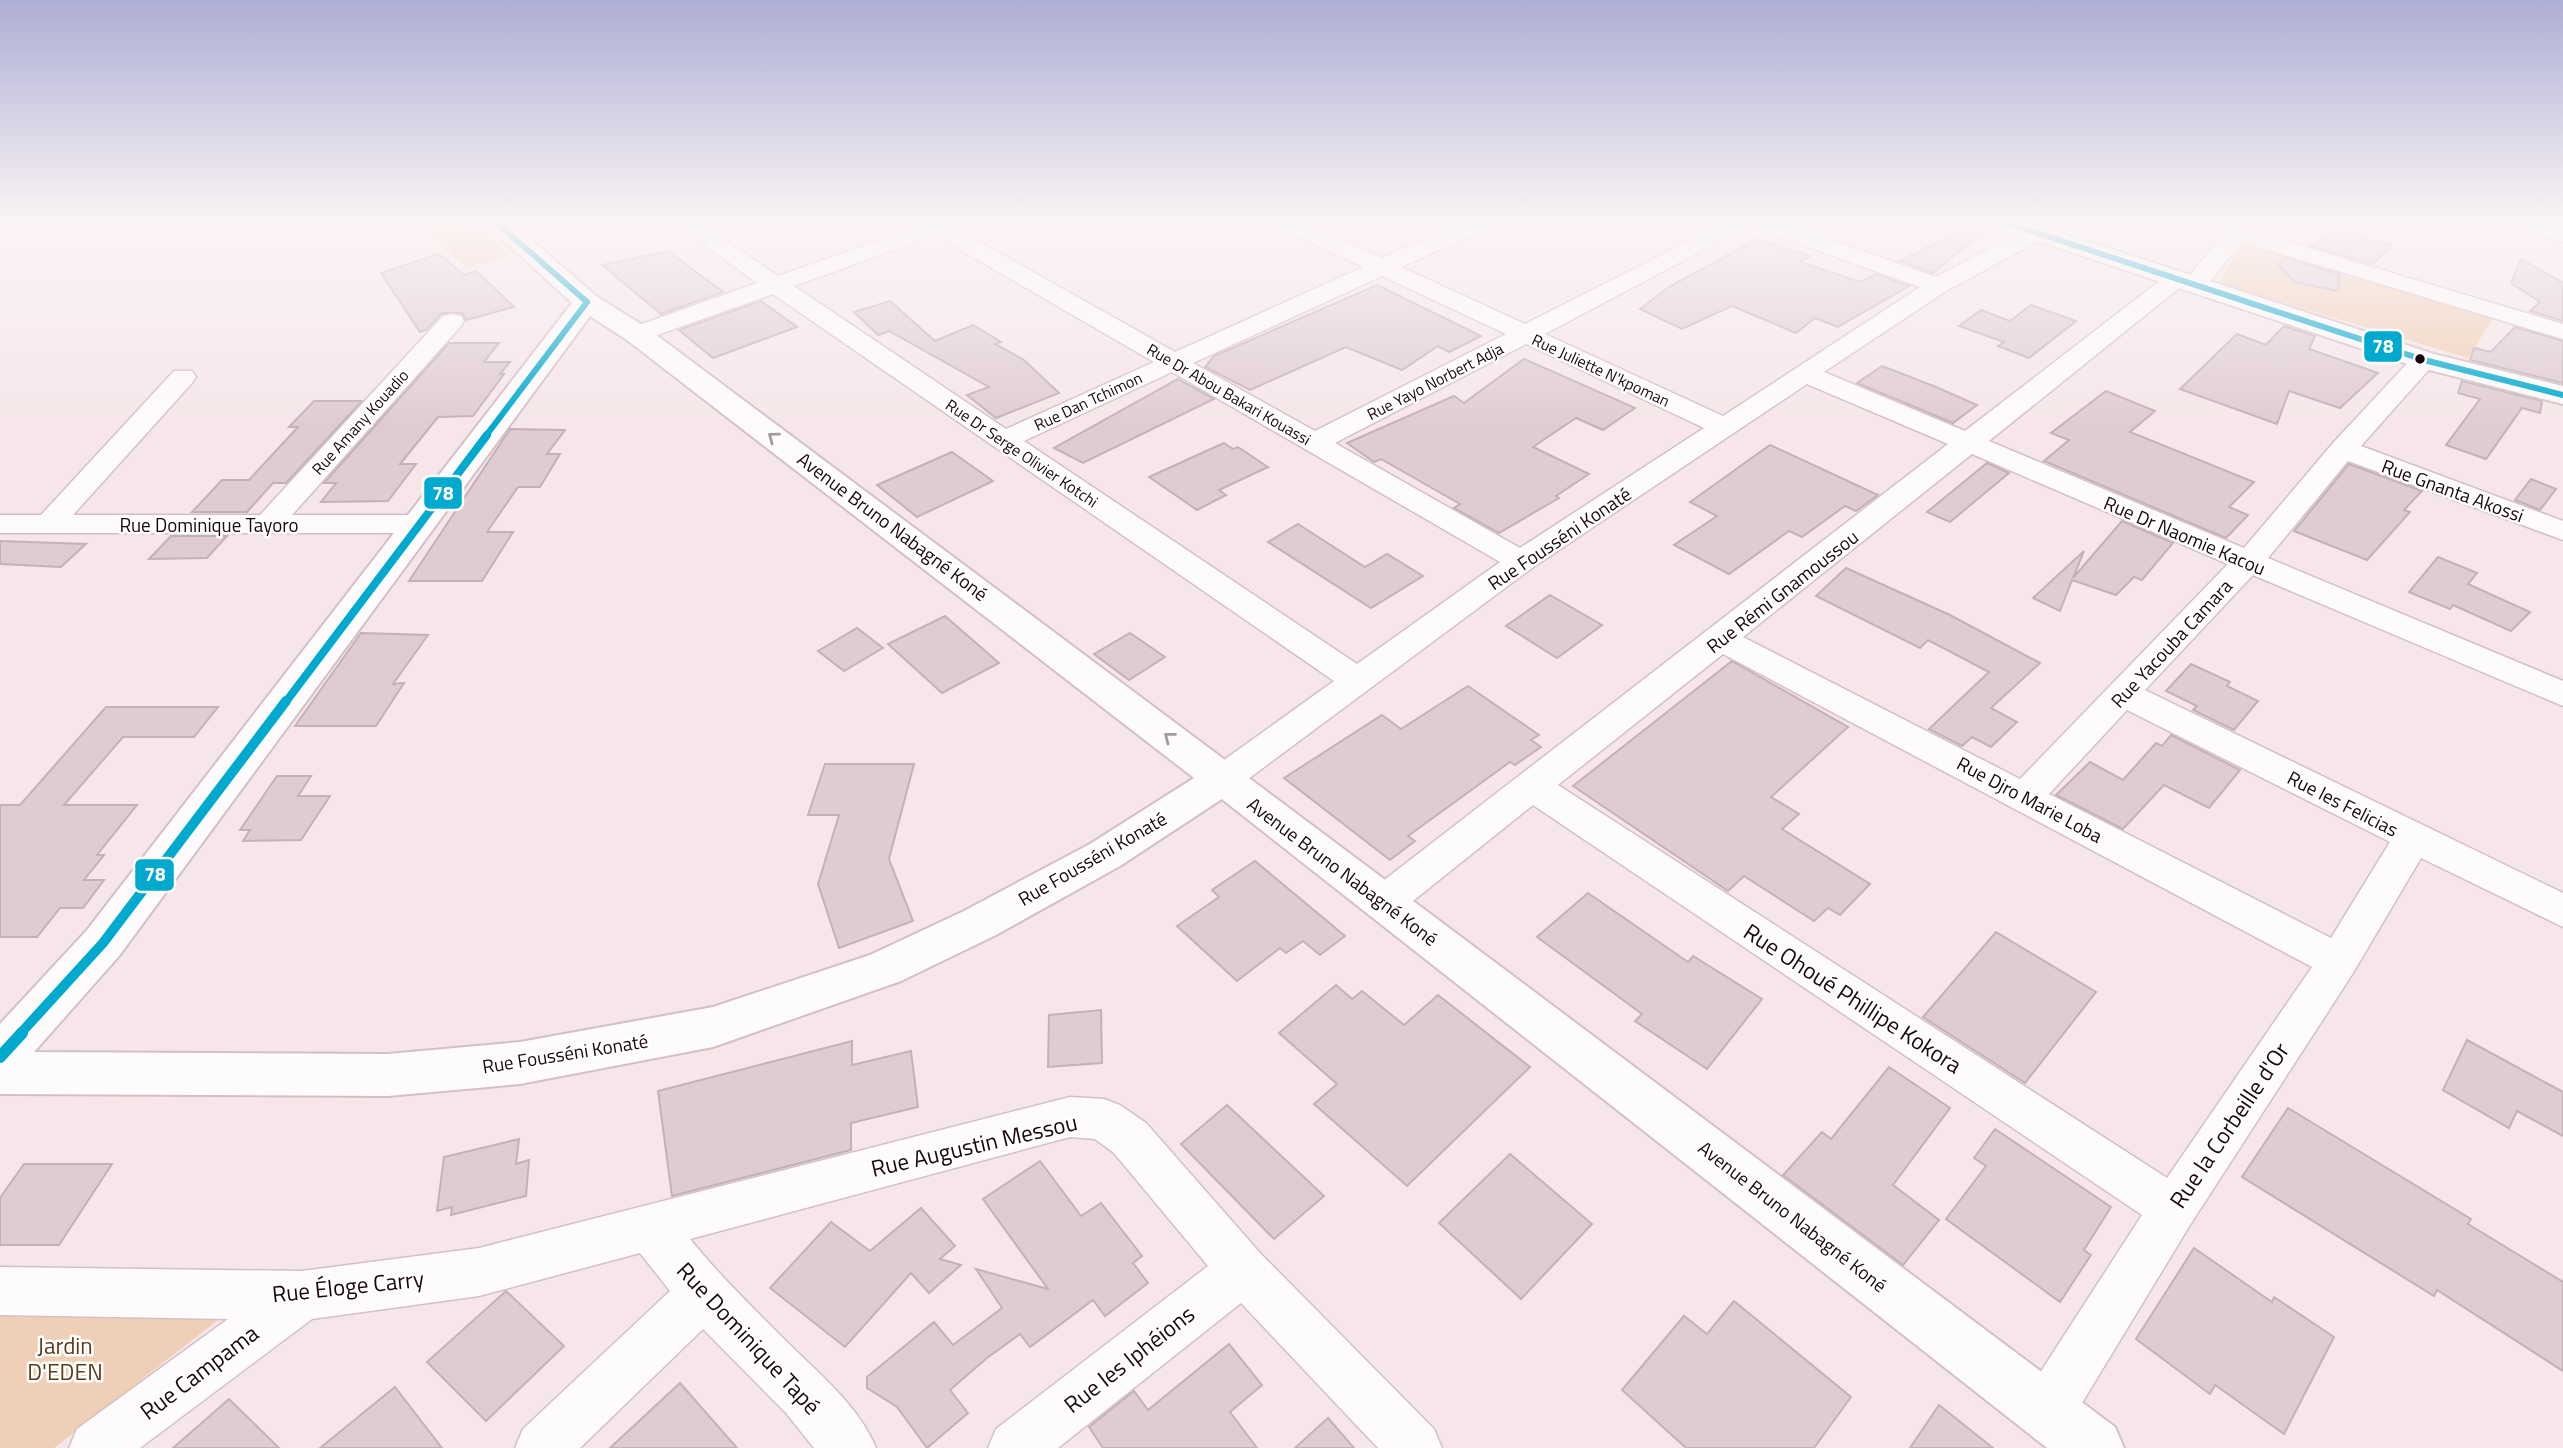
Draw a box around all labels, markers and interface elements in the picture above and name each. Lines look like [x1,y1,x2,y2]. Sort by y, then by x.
street label: Rue Juliette N'kpoman [1528,327,1674,413]
line badge: 78 [2363,330,2403,363]
text: 78 [2372,331,2394,360]
street label: Rue Yayo Norbert Adja [1363,336,1507,426]
street label: Rue Dr Abou Bakari Kouassi [1142,337,1316,451]
unlabelled marker [2413,352,2427,366]
street label: Rue Amany Kouadio [306,364,414,480]
street label: Rue Dan Tchimon [1030,365,1146,437]
street label: Rue Dr Serge Olivier Kotchi [941,393,1103,513]
one-way arrow [769,432,781,445]
street label: Avenue Bruno Nabagné Koné [791,444,995,608]
street label: Rue Gnanta Akossi [2378,451,2528,529]
line badge: 78 [423,476,463,510]
text: 78 [432,478,454,507]
street label: Rue Fousséni Konaté [1481,479,1637,597]
street label: Rue Dr Naomie Kacou [2100,488,2270,582]
street label: Rue Dominique Tayoro [119,510,299,539]
street label: Rue Rémi Gnamoussou [1700,522,1864,660]
street label: Rue Yacouba Camara [2103,572,2239,714]
one-way arrow [1165,733,1177,746]
street label: Rue Djro Marie Loba [1952,748,2108,850]
street label: Rue les Felicias [2282,763,2404,843]
street label: Avenue Bruno Nabagné Koné [1241,789,1445,953]
street label: Rue Fousséni Konaté [1012,804,1172,912]
line badge: 78 [134,858,175,892]
text: 78 [144,859,166,888]
street label: Rue Ohoué Phillipe Kokora [1737,914,1970,1082]
street label: Rue Fousséni Konaté [480,1026,650,1080]
street label: Rue la Corbeille d'Or [2160,1035,2298,1215]
street label: Rue Augustin Messou [867,1104,1081,1186]
street label: Avenue Bruno Nabagné Koné [1693,1133,1893,1299]
street label: Rue Dominique Tapé [669,1254,829,1422]
street label: Rue Éloge Carry [270,1261,426,1311]
street label: Rue les Iphéions [1056,1297,1202,1421]
street label: Rue Campama [132,1315,266,1428]
park label: Jardin D'EDEN [27,1328,103,1389]

